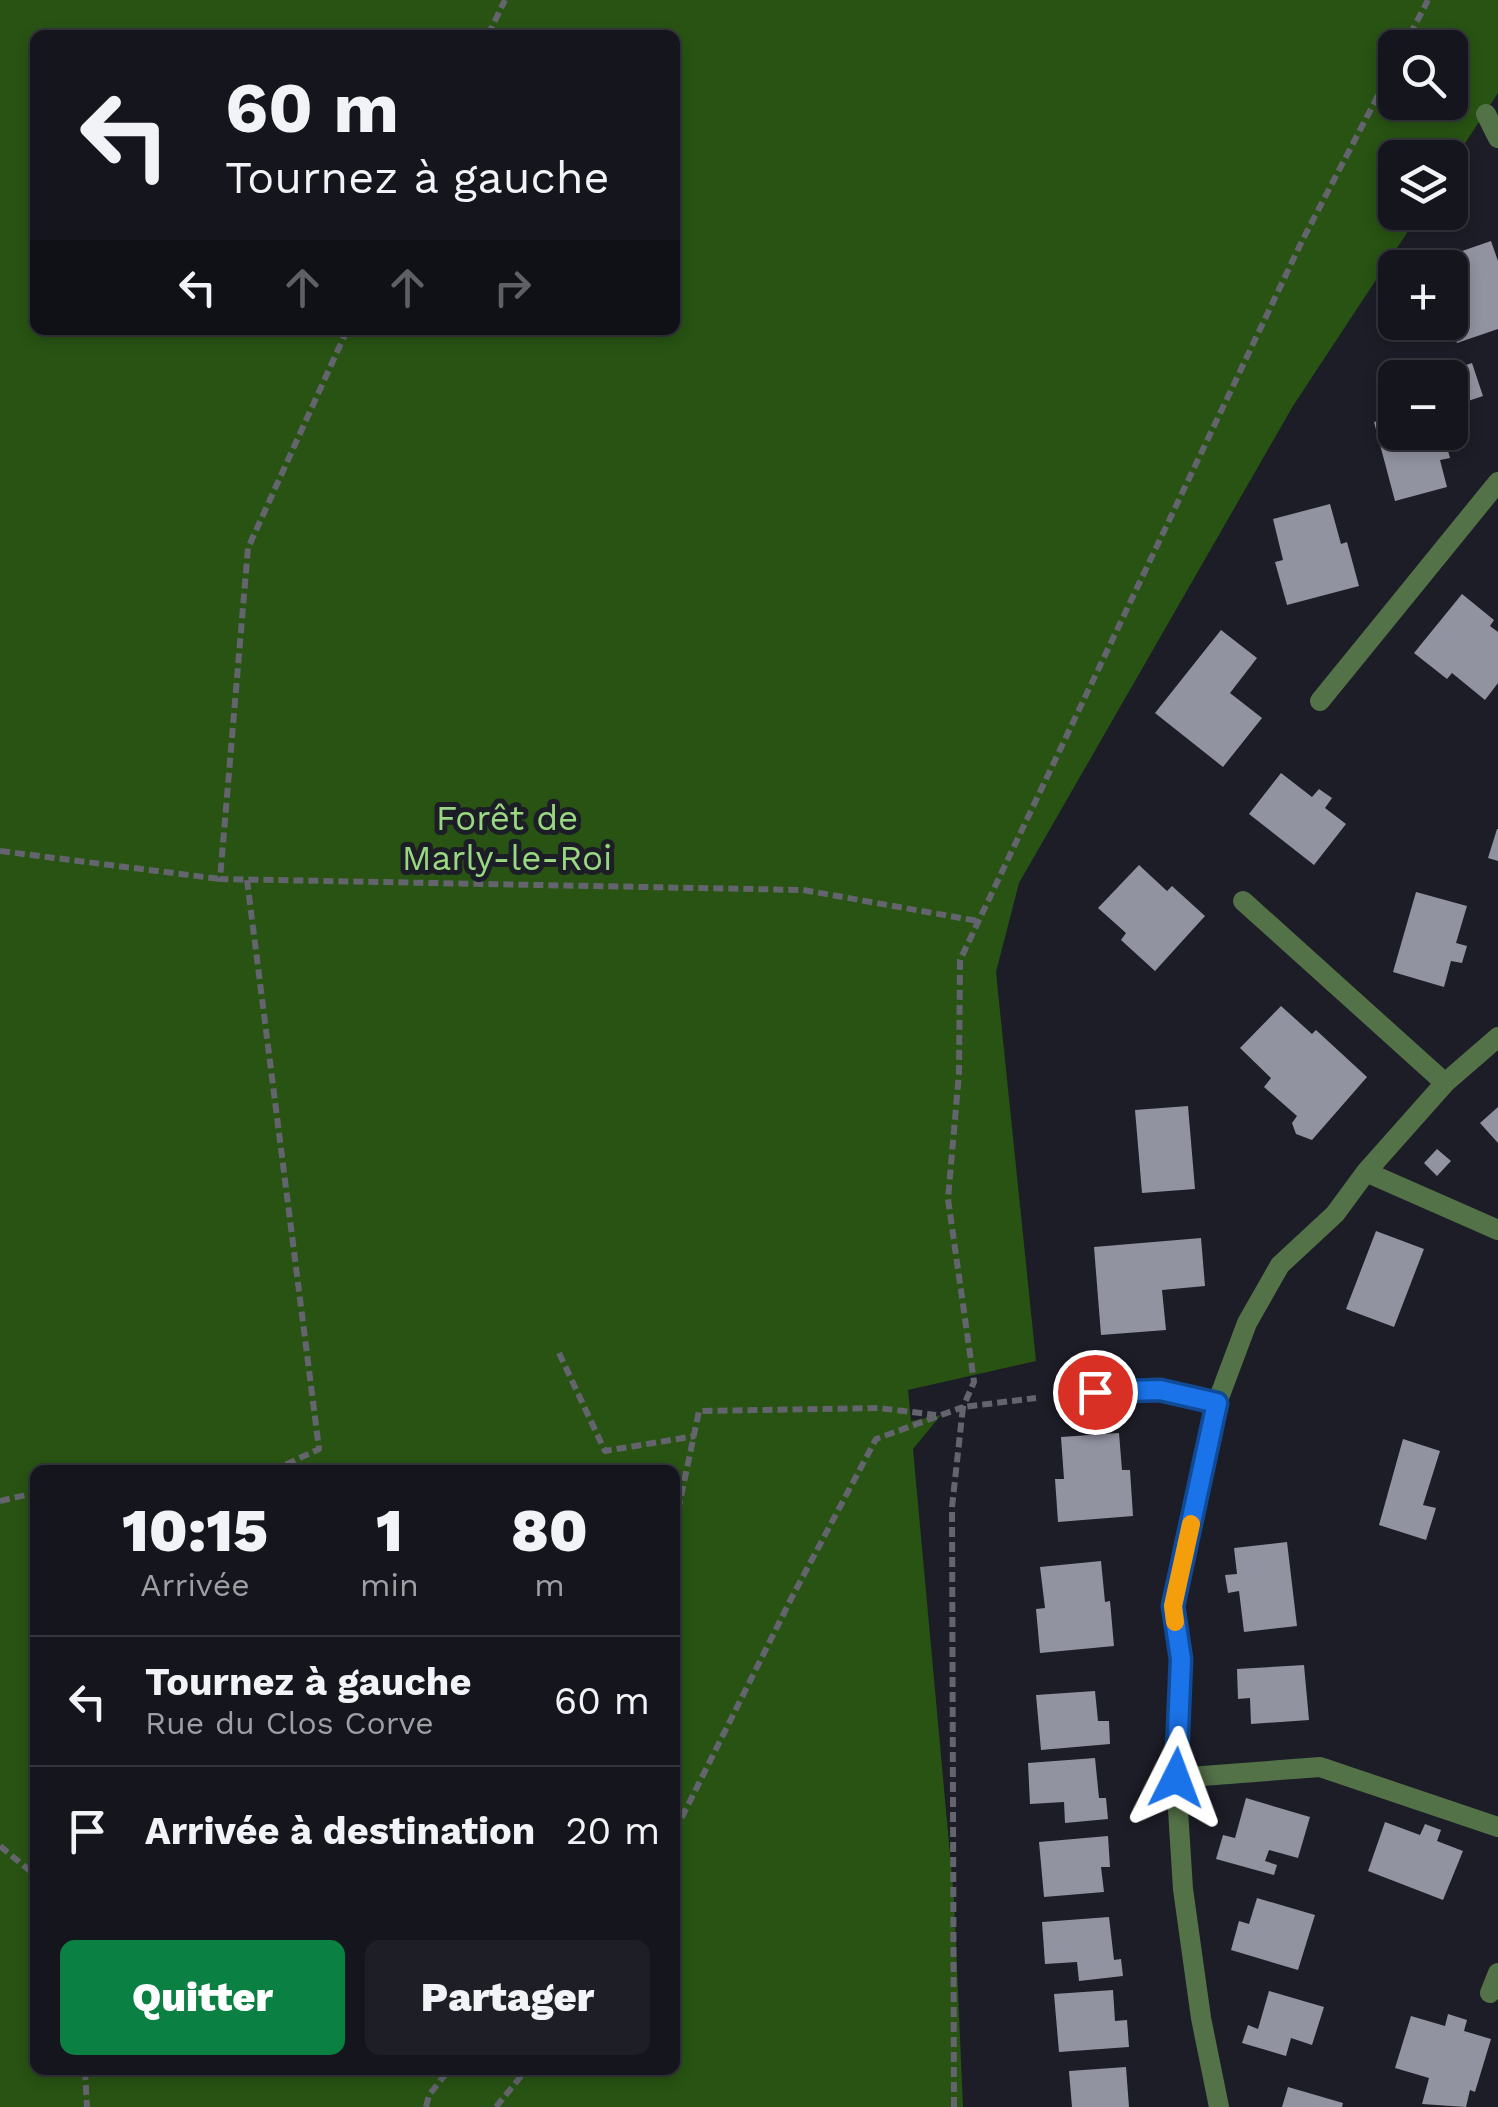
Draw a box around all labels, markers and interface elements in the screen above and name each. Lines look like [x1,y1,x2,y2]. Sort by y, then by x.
map controls [1378,30,1468,450]
button: search [1378,30,1468,120]
text: 60 m [225,67,399,149]
icon: left [60,70,190,200]
button: layers [1378,140,1468,230]
text: Tournez à gauche [225,151,610,204]
button: + [1378,250,1468,340]
icon: left [170,260,225,315]
icon: ahead [275,260,330,315]
icon: ahead [380,260,435,315]
icon: right [485,260,540,315]
button: − [1378,360,1468,450]
park label: Forêt de Marly-le-Roi [402,797,612,879]
pin [1053,1350,1138,1435]
icon: arrive [1068,1365,1123,1420]
text: 10:15 [122,1495,268,1566]
text: 1 [376,1495,403,1566]
text: 80 [511,1495,588,1566]
text: Arrivée [140,1566,250,1604]
text: min [360,1566,419,1604]
text: m [534,1566,565,1604]
text: Tournez à gauche [145,1660,471,1704]
icon: left [60,1674,115,1729]
text: 60 m [554,1679,650,1723]
text: Rue du Clos Corve [145,1704,434,1742]
position arrow [1124,1726,1228,1830]
icon: arrive [60,1804,115,1859]
text: Arrivée à destination [145,1809,535,1853]
text: 20 m [565,1809,660,1853]
button: Quitter [60,1940,345,2055]
button: Partager [365,1940,650,2055]

